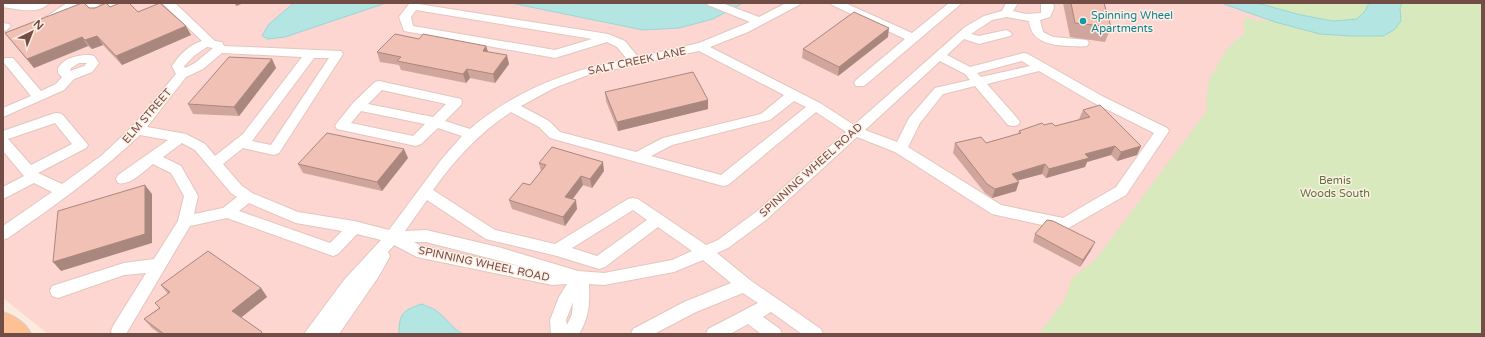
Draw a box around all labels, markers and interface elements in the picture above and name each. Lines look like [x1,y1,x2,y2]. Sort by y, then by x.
place label: Spinning Wheel Apartments [1091,9,1173,35]
north arrow [12,12,52,52]
marker: Spinning Wheel Apartments [1078,16,1088,26]
text: N [31,17,46,33]
street label: SALT CREEK LANE [587,44,687,78]
street label: ELM STREET [120,86,175,146]
street label: SPINNING WHEEL ROAD [757,120,865,220]
park label: Bemis Woods South [1300,174,1370,200]
street label: SPINNING WHEEL ROAD [417,244,551,284]

